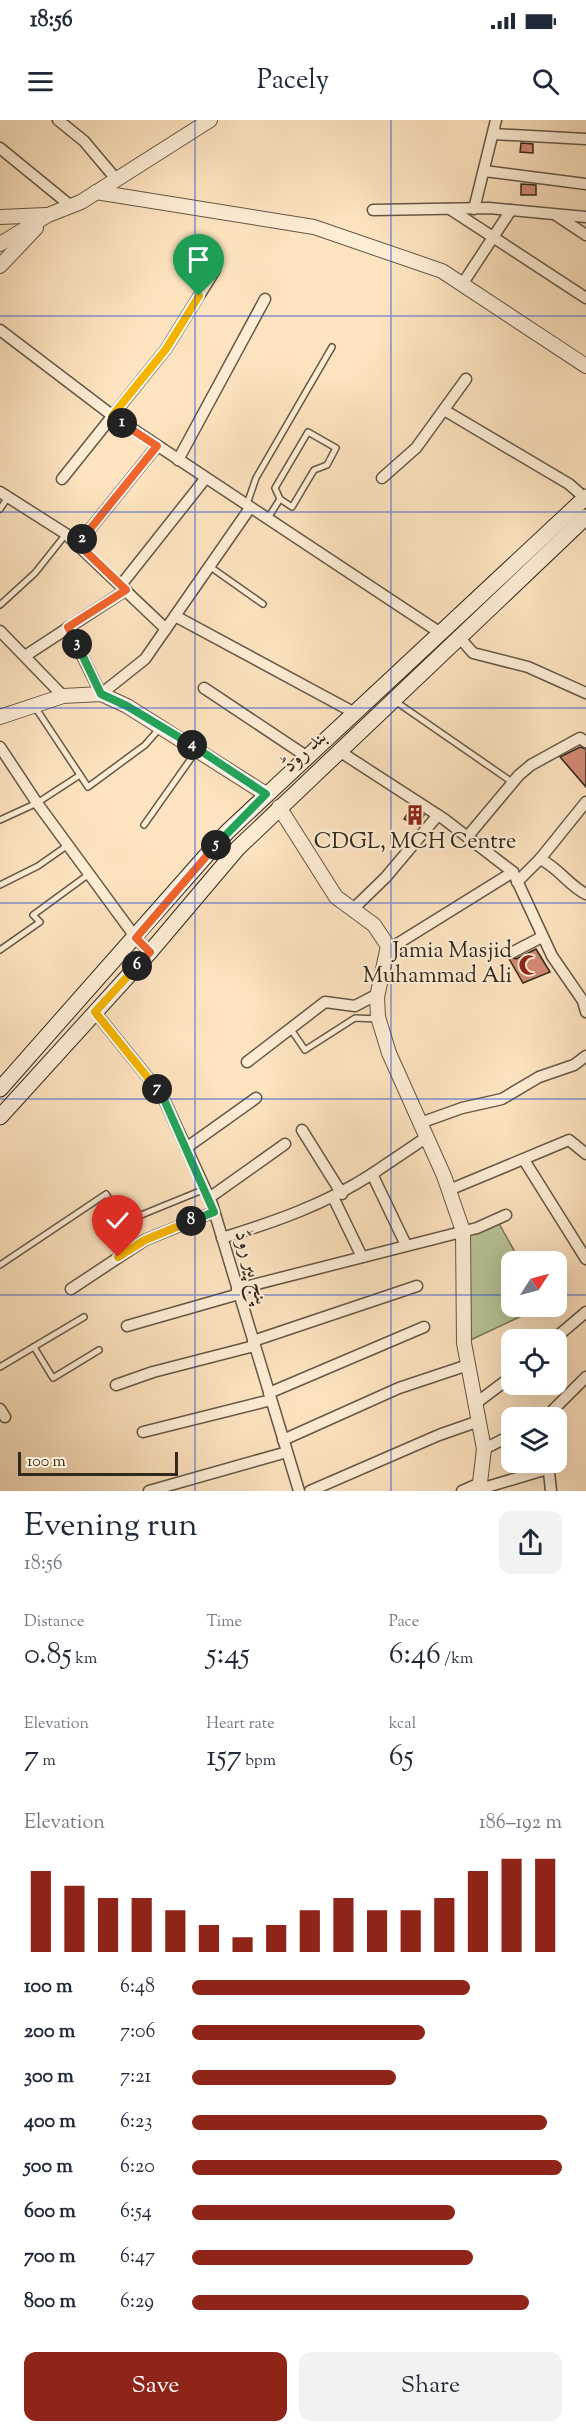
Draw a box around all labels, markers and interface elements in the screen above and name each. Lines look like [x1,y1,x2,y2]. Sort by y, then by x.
text: 18:56 [30,5,73,37]
text: Pacely [257,62,329,101]
icon: menu [24,65,57,98]
icon: search [529,65,562,98]
pin [173,234,224,296]
icon: arrive [182,243,215,276]
pin: 1 [107,408,137,438]
text: 1 [119,411,125,434]
pin: 2 [67,524,97,554]
text: 2 [78,527,86,550]
pin: 3 [62,629,92,659]
text: 3 [74,632,80,655]
street label: بند روڈ [275,723,335,781]
pin: 4 [177,730,207,760]
text: 4 [188,733,196,756]
building icon: CDGL, MCH Centre [403,803,427,827]
place label: CDGL, MCH Centre [314,827,516,859]
pin: 5 [201,830,231,860]
text: 5 [213,833,219,856]
place label: Jamia Masjid Muhammad Ali [363,936,512,993]
pin: 6 [122,951,152,981]
mosque icon: Jamia Masjid Muhammad Ali [517,953,541,977]
text: 6 [133,954,141,977]
pin: 7 [142,1074,172,1104]
text: 7 [153,1077,161,1100]
pin [92,1195,143,1257]
icon: check [101,1204,134,1237]
pin: 8 [176,1206,206,1236]
text: 8 [187,1209,195,1232]
street label: پنج پیر روڈ [223,1226,278,1310]
north arrow [501,1251,567,1317]
map controls [501,1251,567,1473]
button: locate [501,1329,567,1395]
button: layers [501,1407,567,1473]
scale bar [18,1449,178,1476]
text: 100 m [27,1451,66,1474]
text: Evening run [24,1503,198,1551]
button: share [499,1511,562,1574]
text: 18:56 [24,1550,63,1579]
text: Distance [24,1611,84,1634]
text: Time [206,1611,242,1634]
text: Pace [389,1611,419,1634]
text: 0.85 [24,1634,72,1677]
text: 5:45 [206,1634,250,1677]
text: 6:46 [389,1634,441,1677]
text: km [72,1648,97,1671]
text: /km [441,1648,473,1671]
text: Elevation [24,1713,89,1736]
text: Heart rate [206,1713,275,1736]
text: kcal [389,1713,416,1736]
text: 7 [24,1736,39,1779]
text: 157 [206,1736,242,1779]
text: 65 [389,1736,414,1779]
text: m [39,1750,56,1773]
text: bpm [242,1750,276,1773]
text: Elevation [24,1809,105,1838]
text: 186–192 m [479,1809,562,1838]
text: 100 m [24,1973,73,2002]
text: 6:48 [120,1973,155,2002]
text: 200 m [24,2018,75,2047]
text: 7:06 [120,2018,156,2047]
text: 300 m [24,2063,74,2092]
text: 7:21 [120,2063,151,2092]
text: 400 m [24,2108,76,2137]
text: 6:23 [120,2108,152,2137]
text: 500 m [24,2153,73,2182]
text: 6:20 [120,2153,155,2182]
text: 600 m [24,2198,76,2227]
text: 6:54 [120,2198,152,2227]
text: 700 m [24,2243,76,2272]
text: 6:47 [120,2243,155,2272]
text: 800 m [24,2288,76,2317]
text: 6:29 [120,2288,154,2317]
button: Save [24,2352,287,2421]
button: Share [299,2352,562,2421]

